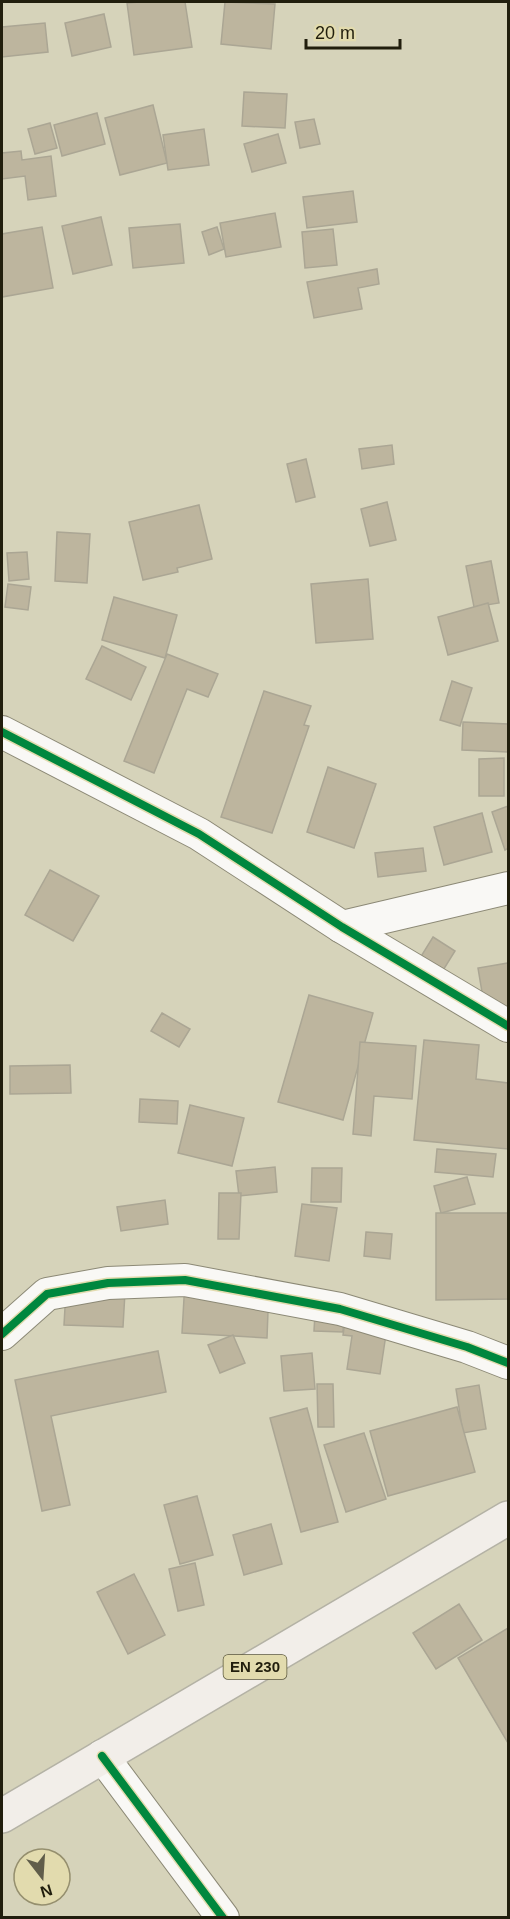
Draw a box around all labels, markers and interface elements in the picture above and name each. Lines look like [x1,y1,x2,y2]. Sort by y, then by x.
scale bar [306,12,400,50]
text: 20 m [315,23,355,43]
road number: EN 230 [224,1655,286,1679]
north arrow [12,1847,72,1907]
text: N [38,1881,54,1901]

